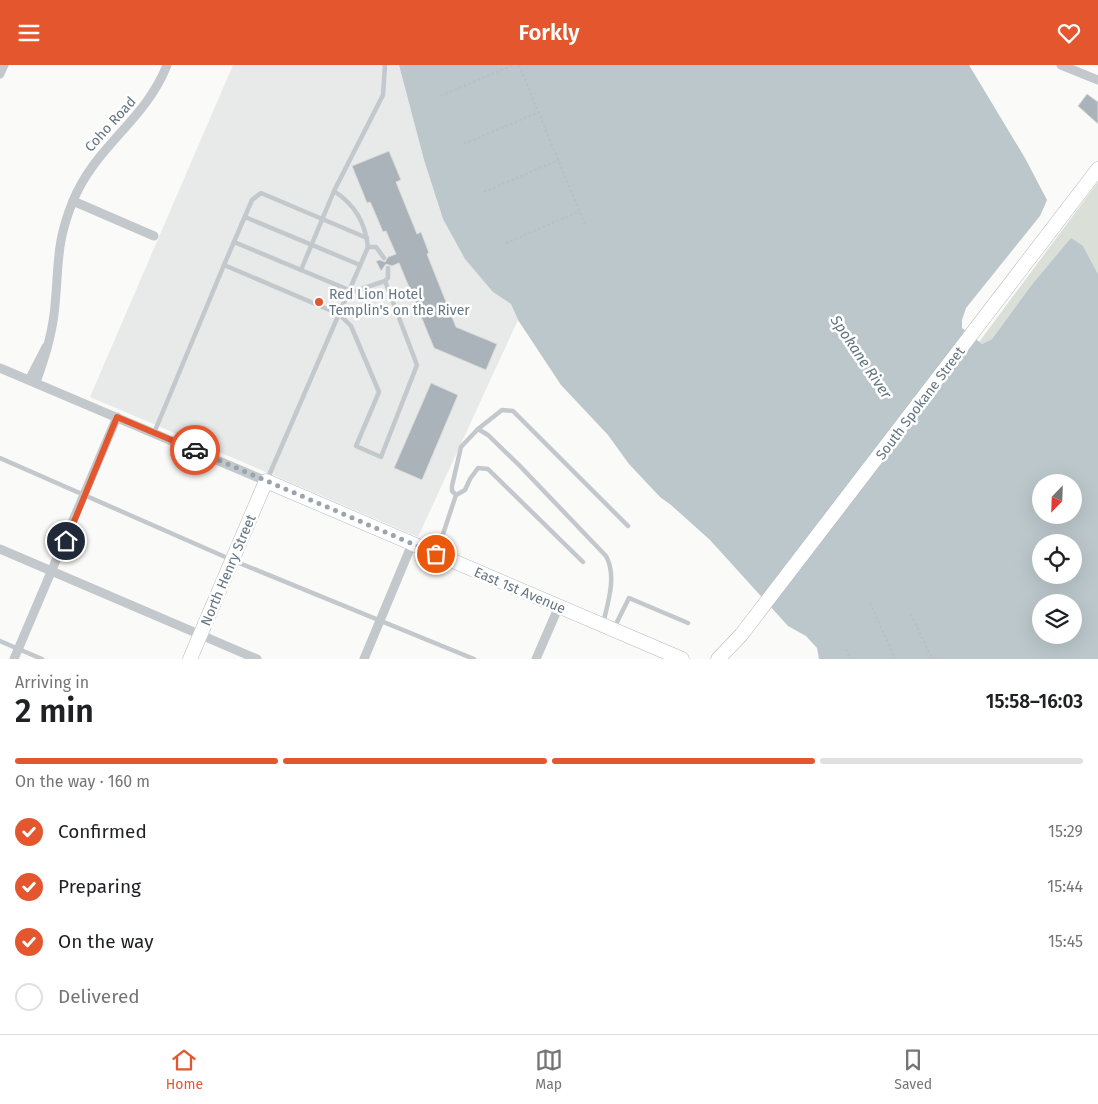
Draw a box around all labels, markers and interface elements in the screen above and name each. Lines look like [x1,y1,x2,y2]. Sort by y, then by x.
icon: menu [15,19,43,47]
text: Forkly [518,19,580,46]
icon: heart [1055,19,1083,47]
street label: Coho Road [81,93,139,155]
place label: Red Lion Hotel Templin's on the River [329,286,470,319]
marker: Red Lion Hotel Templin's on the River [313,296,325,308]
water label: Spokane River [826,311,896,403]
street label: South Spokane Street [872,343,969,463]
courier [170,425,220,475]
icon: car [181,436,209,464]
north arrow [1032,474,1082,524]
map controls [1032,474,1082,644]
street label: North Henry Street [197,511,260,628]
pin [45,520,87,562]
icon: home [52,527,80,555]
pin [415,533,457,575]
button: locate [1032,534,1082,584]
icon: bag [422,540,450,568]
street label: East 1st Avenue [471,564,568,617]
button: layers [1032,594,1082,644]
text: Arriving in [15,673,89,692]
text: 15:58–16:03 [986,690,1083,713]
text: 2 min [15,692,94,730]
text: On the way · 160 m [15,772,150,791]
icon: check [15,818,43,846]
text: Confirmed [58,820,147,843]
text: 15:29 [1048,822,1083,841]
icon: check [15,873,43,901]
text: Preparing [58,875,141,898]
text: 15:44 [1047,877,1083,896]
icon: check [15,928,43,956]
text: On the way [58,930,154,953]
text: 15:45 [1048,932,1083,951]
text: Delivered [58,985,140,1008]
tab: Home [166,1046,203,1093]
tab: Map [535,1046,563,1093]
tab: Saved [894,1046,932,1093]

